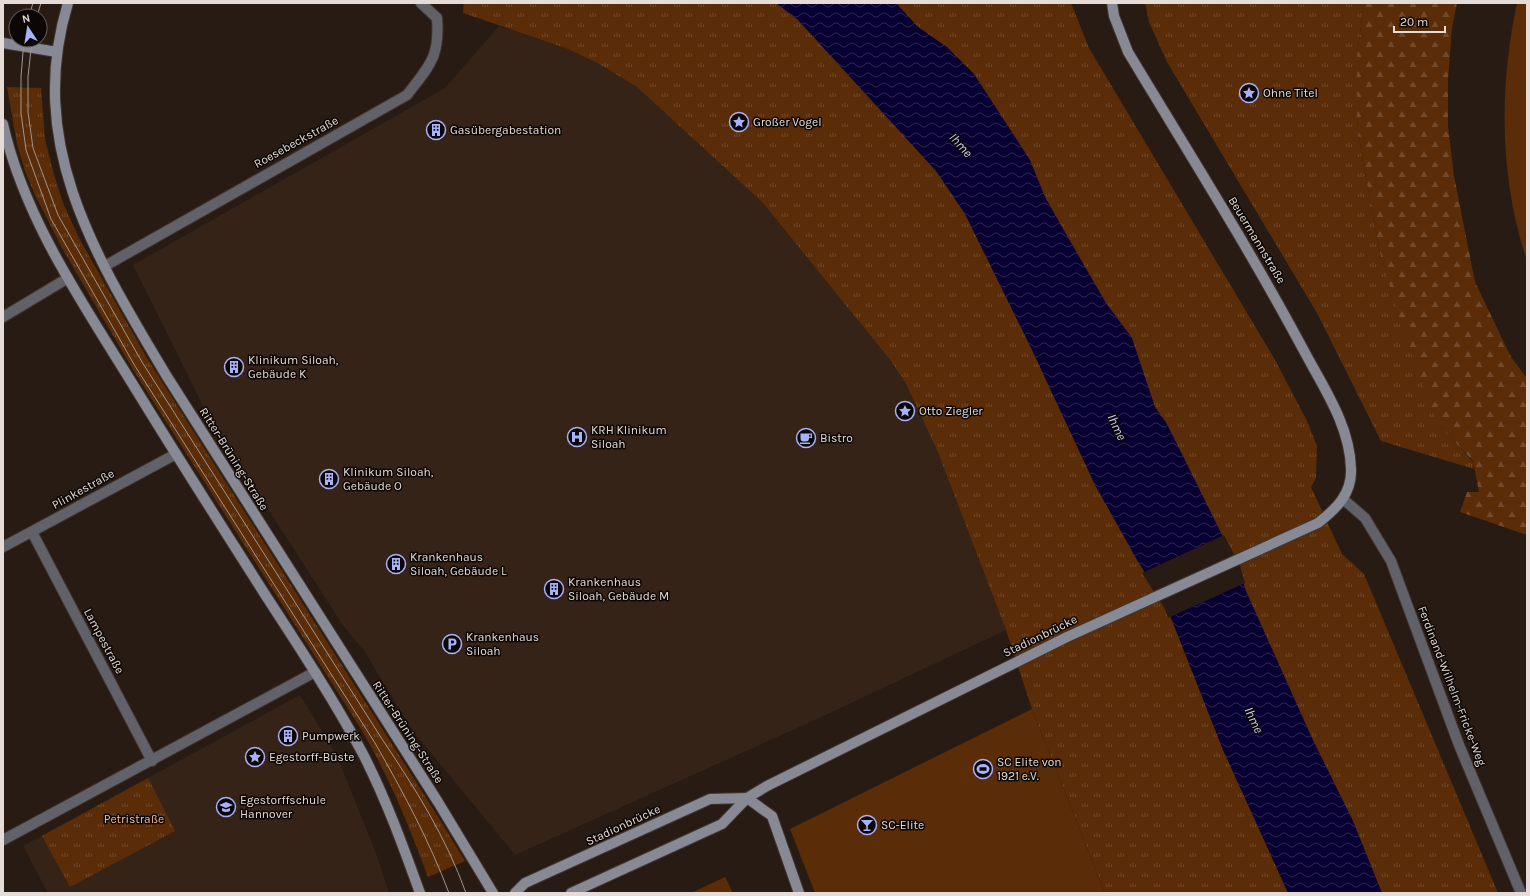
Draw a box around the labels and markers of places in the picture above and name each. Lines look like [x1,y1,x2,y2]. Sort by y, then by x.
place icon: Ohne Titel [1238,82,1260,104]
place label: Ohne Titel [1263,86,1318,100]
place icon: Großer Vogel [728,111,750,133]
place label: Großer Vogel [753,115,822,129]
building icon: Gasübergabestation [425,119,447,141]
place label: Gasübergabestation [450,123,561,137]
place label: Klinikum Siloah, Gebäude K [248,353,339,381]
building icon: Klinikum Siloah, Gebäude K [223,356,245,378]
place icon: Otto Ziegler [894,400,916,422]
place label: Otto Ziegler [919,404,983,418]
place label: KRH Klinikum Siloah [591,423,667,451]
hospital icon: KRH Klinikum Siloah [566,426,588,448]
cafe icon: Bistro [795,427,817,449]
place label: Bistro [820,431,853,445]
place label: Klinikum Siloah, Gebäude O [343,465,434,493]
building icon: Klinikum Siloah, Gebäude O [318,468,340,490]
place label: Krankenhaus Siloah, Gebäude L [410,550,507,578]
building icon: Krankenhaus Siloah, Gebäude L [385,553,407,575]
place label: Krankenhaus Siloah, Gebäude M [568,575,669,603]
building icon: Krankenhaus Siloah, Gebäude M [543,578,565,600]
place label: Krankenhaus Siloah [466,630,539,658]
parking icon: Krankenhaus Siloah [441,633,463,655]
building icon: Pumpwerk [277,725,299,747]
place label: Pumpwerk [302,729,360,743]
place icon: Egestorff-Büste [244,746,266,768]
place label: Egestorff-Büste [269,750,355,764]
place label: SC Elite von 1921 e.V. [997,755,1062,783]
sports icon: SC Elite von 1921 e.V. [972,758,994,780]
place label: Egestorffschule Hannover [240,793,326,821]
school or university icon: Egestorffschule Hannover [215,796,237,818]
bar icon: SC-Elite [856,814,878,836]
place label: SC-Elite [881,818,924,832]

